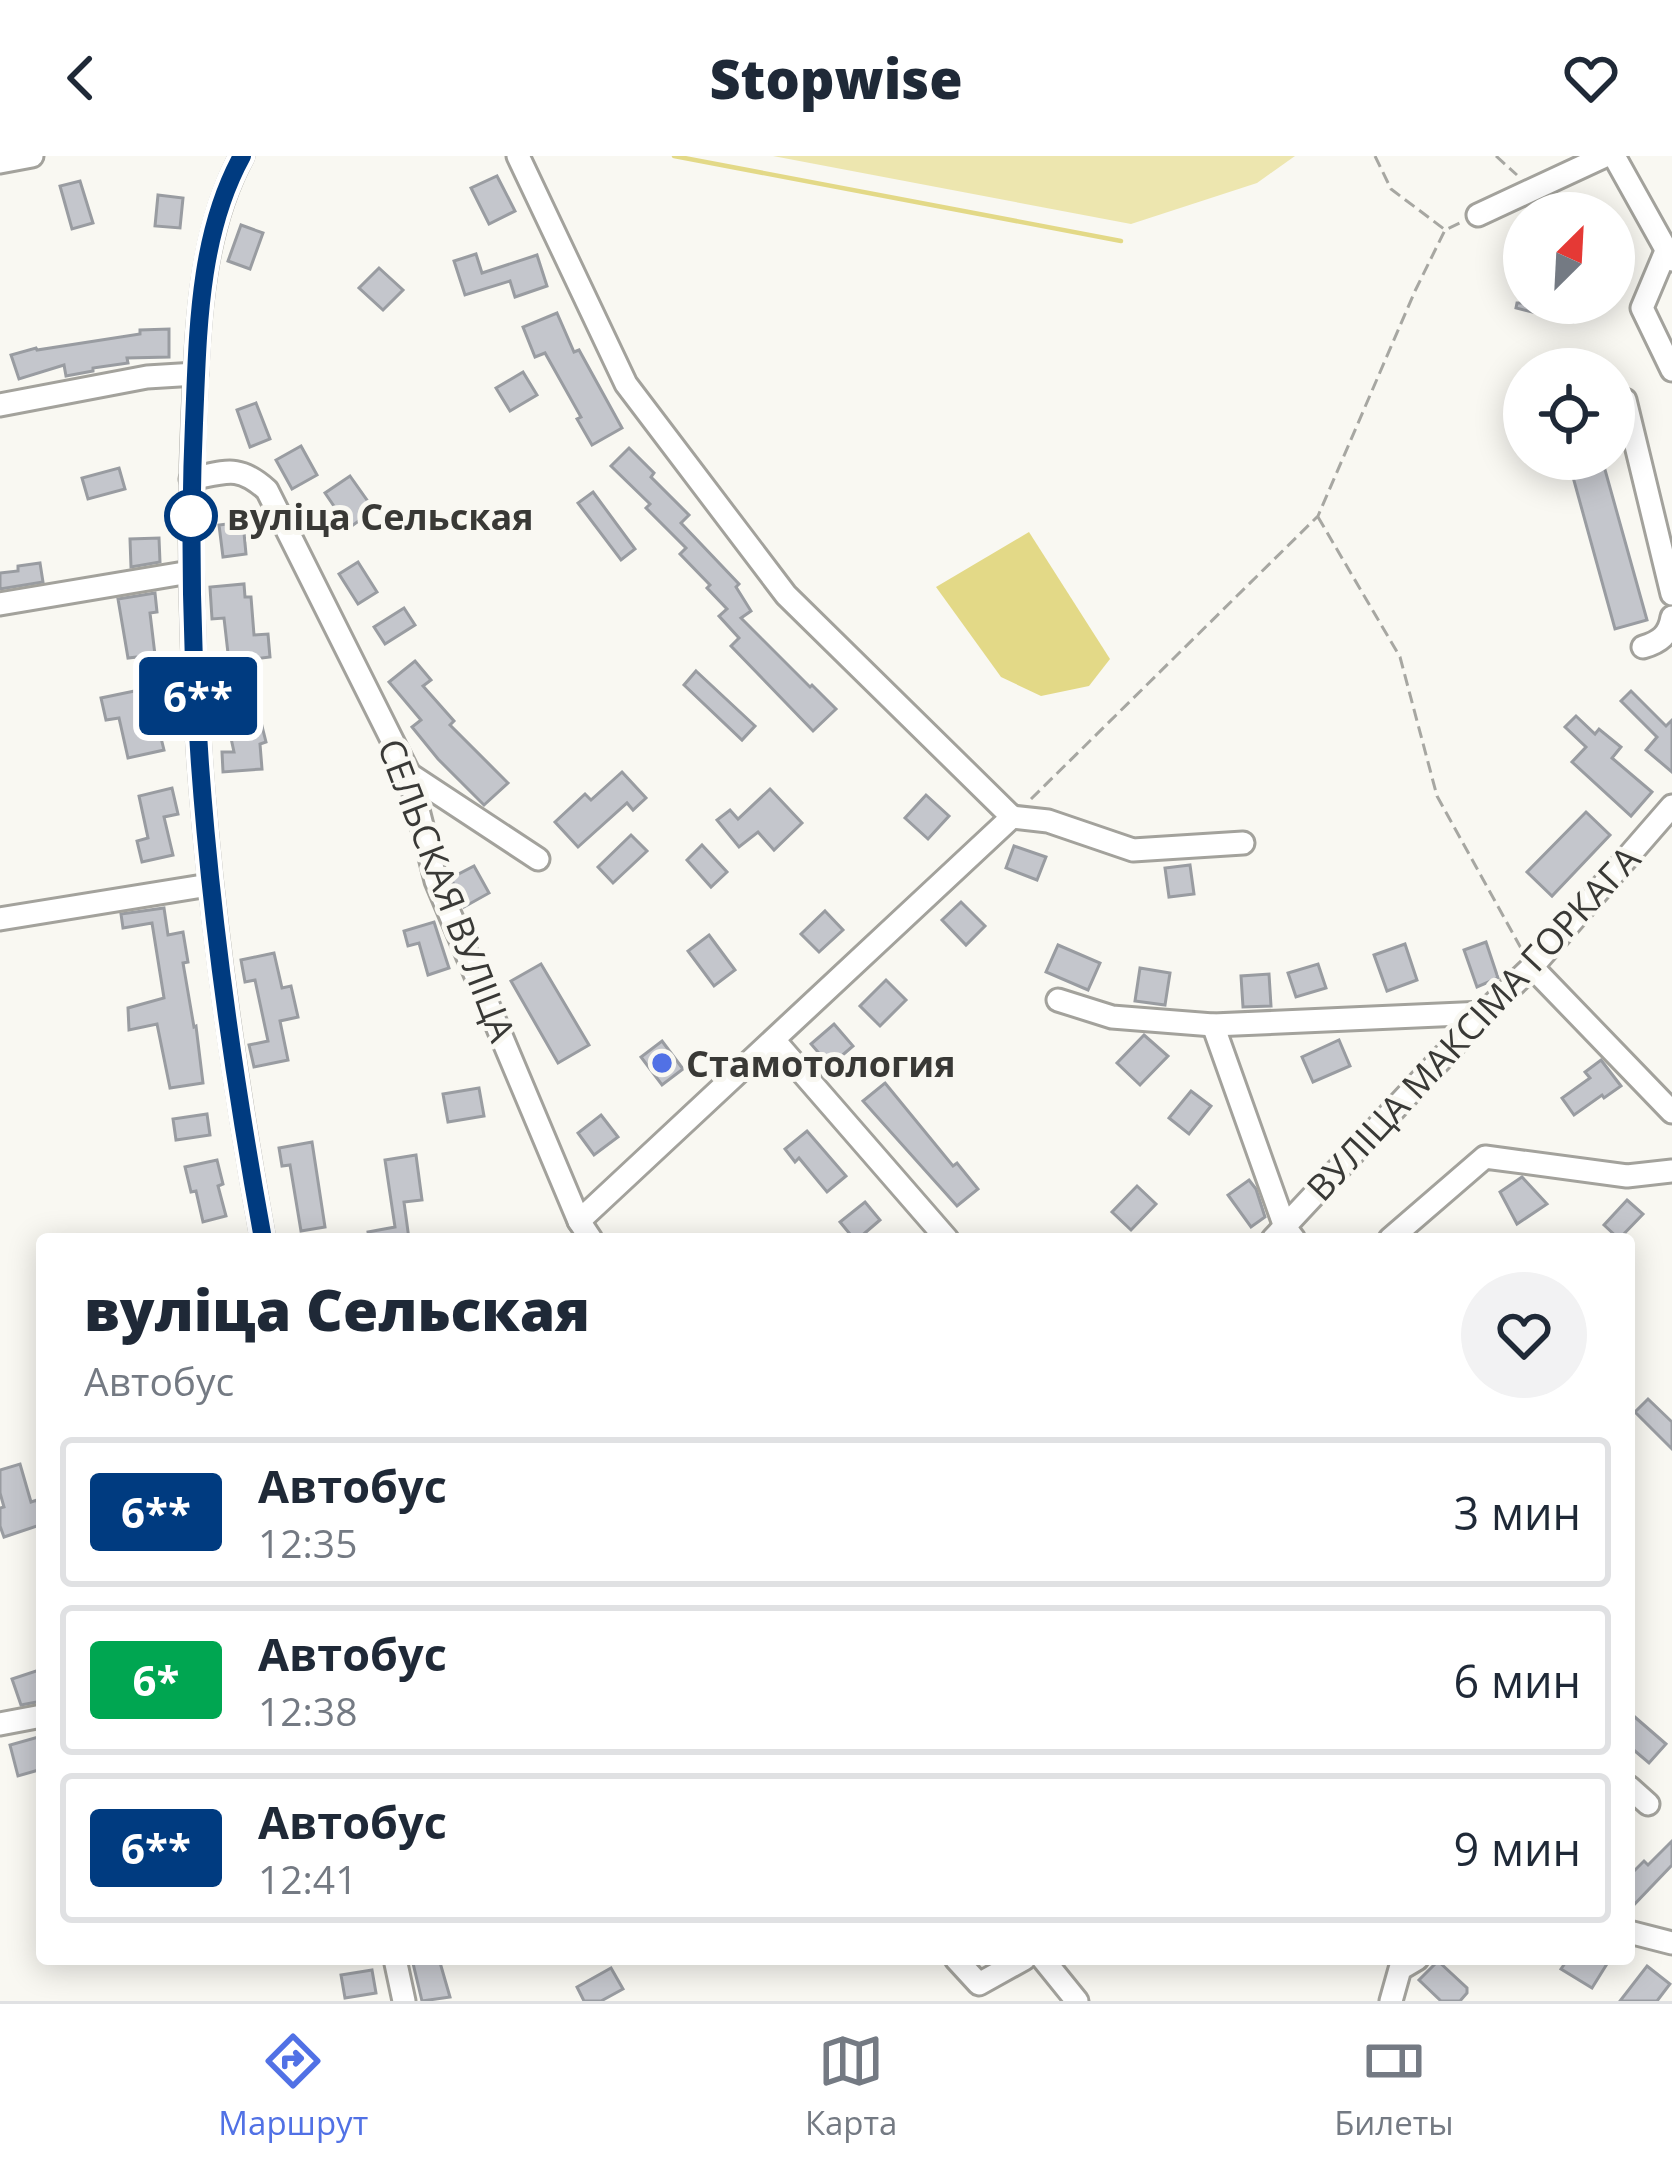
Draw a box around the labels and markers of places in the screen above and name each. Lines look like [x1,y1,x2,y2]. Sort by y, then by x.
marker: вуліца Сельская [166,491,216,541]
place label: вуліца Сельская [227,492,534,541]
place label: Стамотология [686,1039,955,1088]
marker: Стамотология [649,1050,675,1076]

